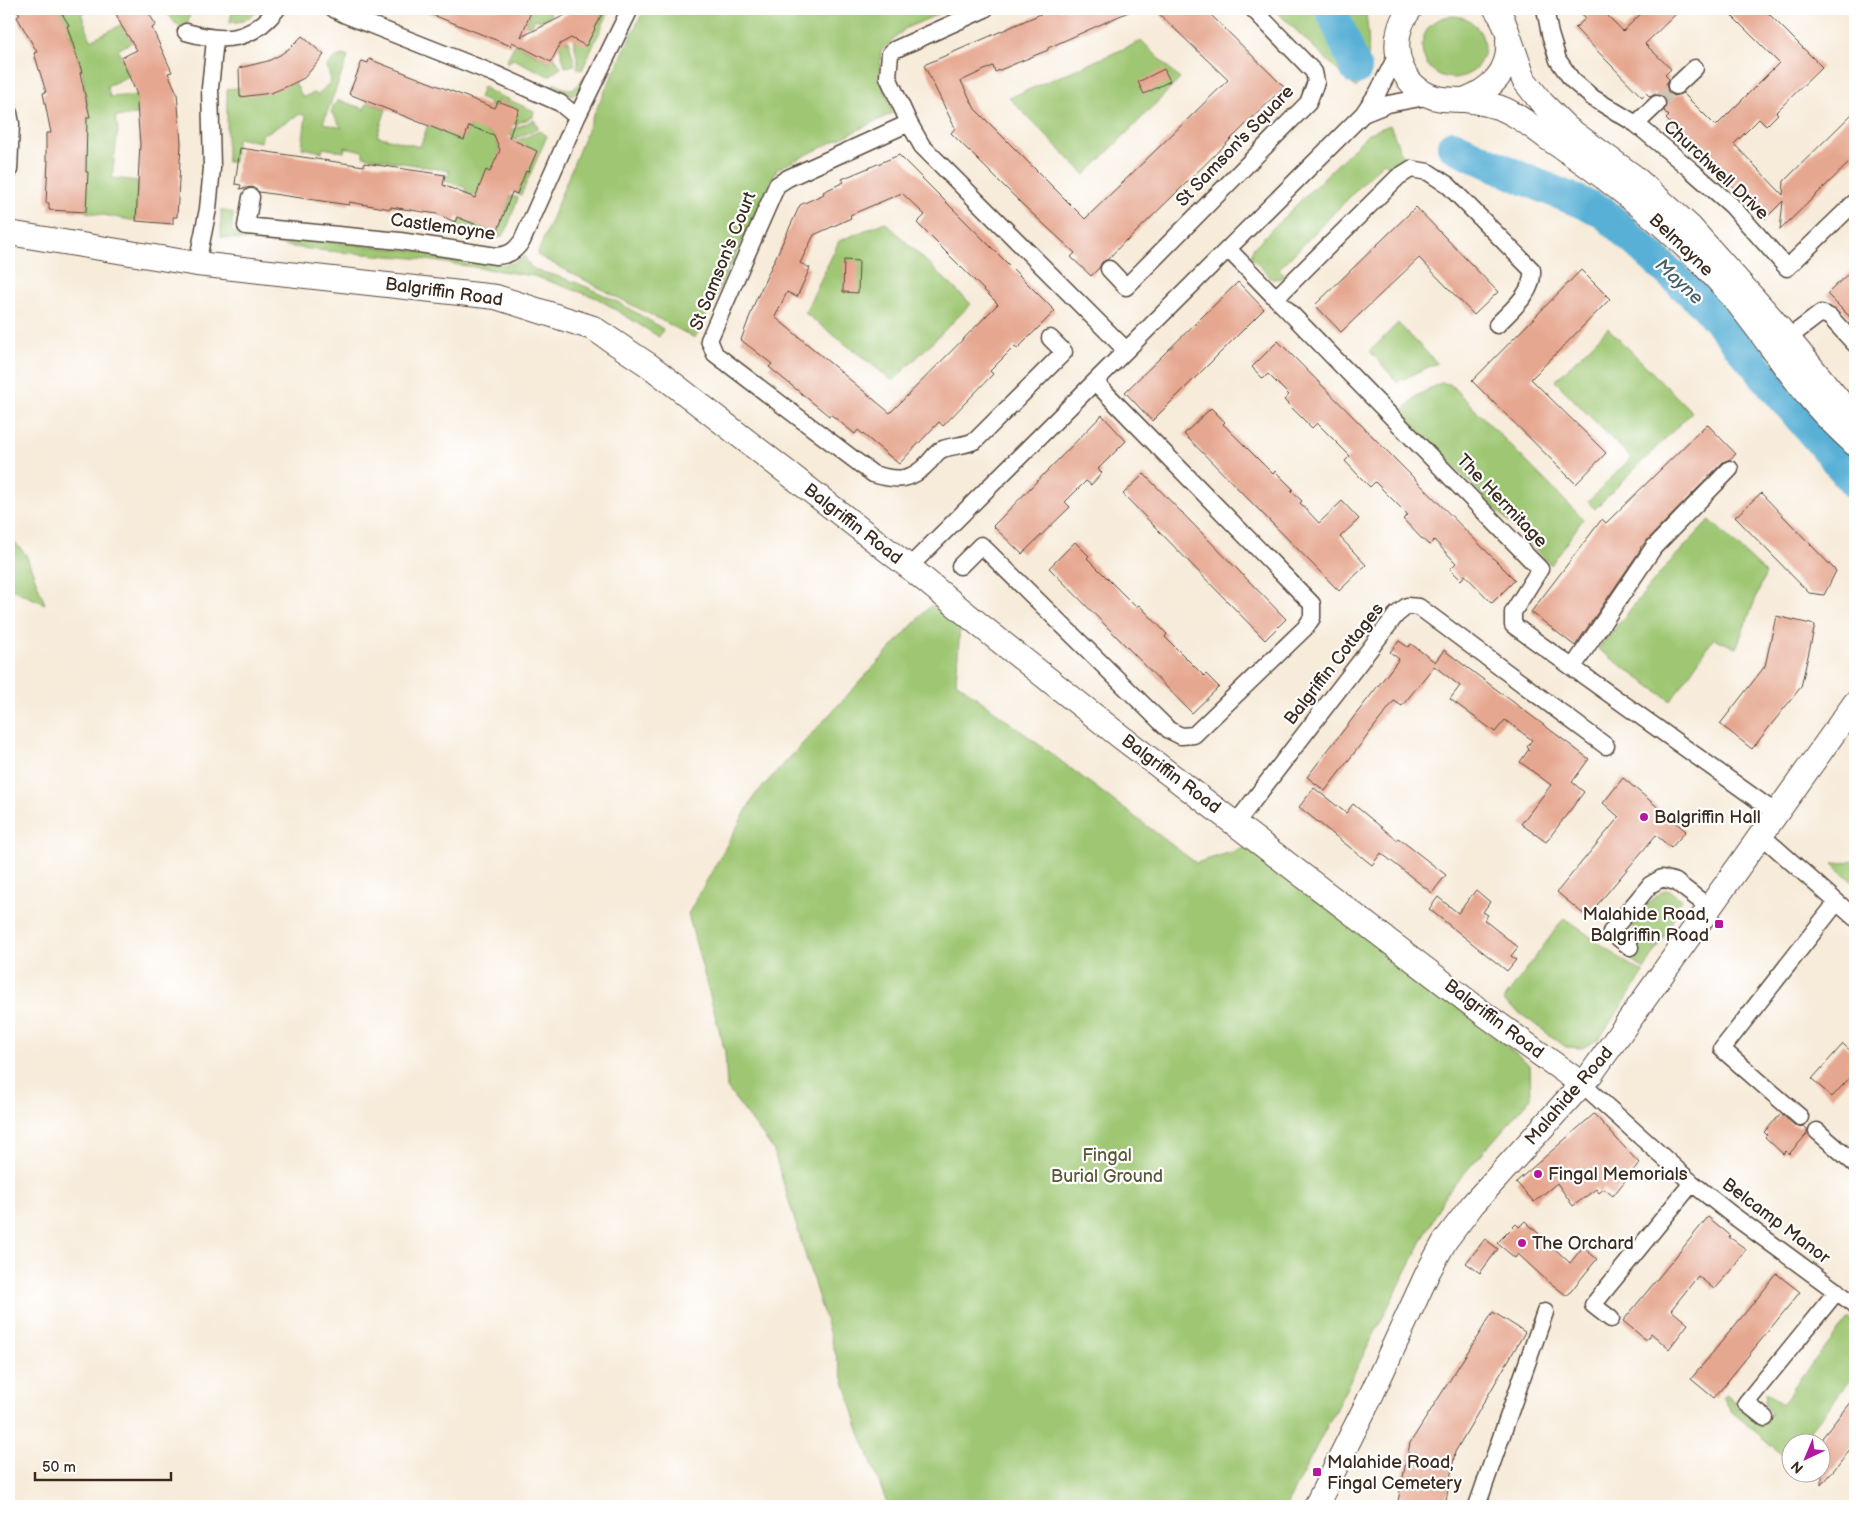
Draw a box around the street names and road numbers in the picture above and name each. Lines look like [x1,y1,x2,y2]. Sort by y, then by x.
street label: St Samson's Square [1172,81,1299,211]
street label: Churchwell Drive [1659,116,1773,224]
street label: St Samson's Court [686,188,761,333]
street label: Castlemoyne [389,209,497,245]
street label: Belmayne [1645,209,1718,281]
street label: Balgriffin Road [384,273,504,311]
street label: The Hermitage [1452,450,1552,552]
street label: Balgriffin Road [800,479,906,569]
street label: Balgriffin Cottages [1280,599,1388,729]
street label: Balgriffin Road [1117,730,1225,818]
street label: Balgriffin Road [1440,975,1548,1063]
street label: Malahide Road [1521,1043,1617,1149]
street label: Belcamp Manor [1718,1174,1834,1269]

